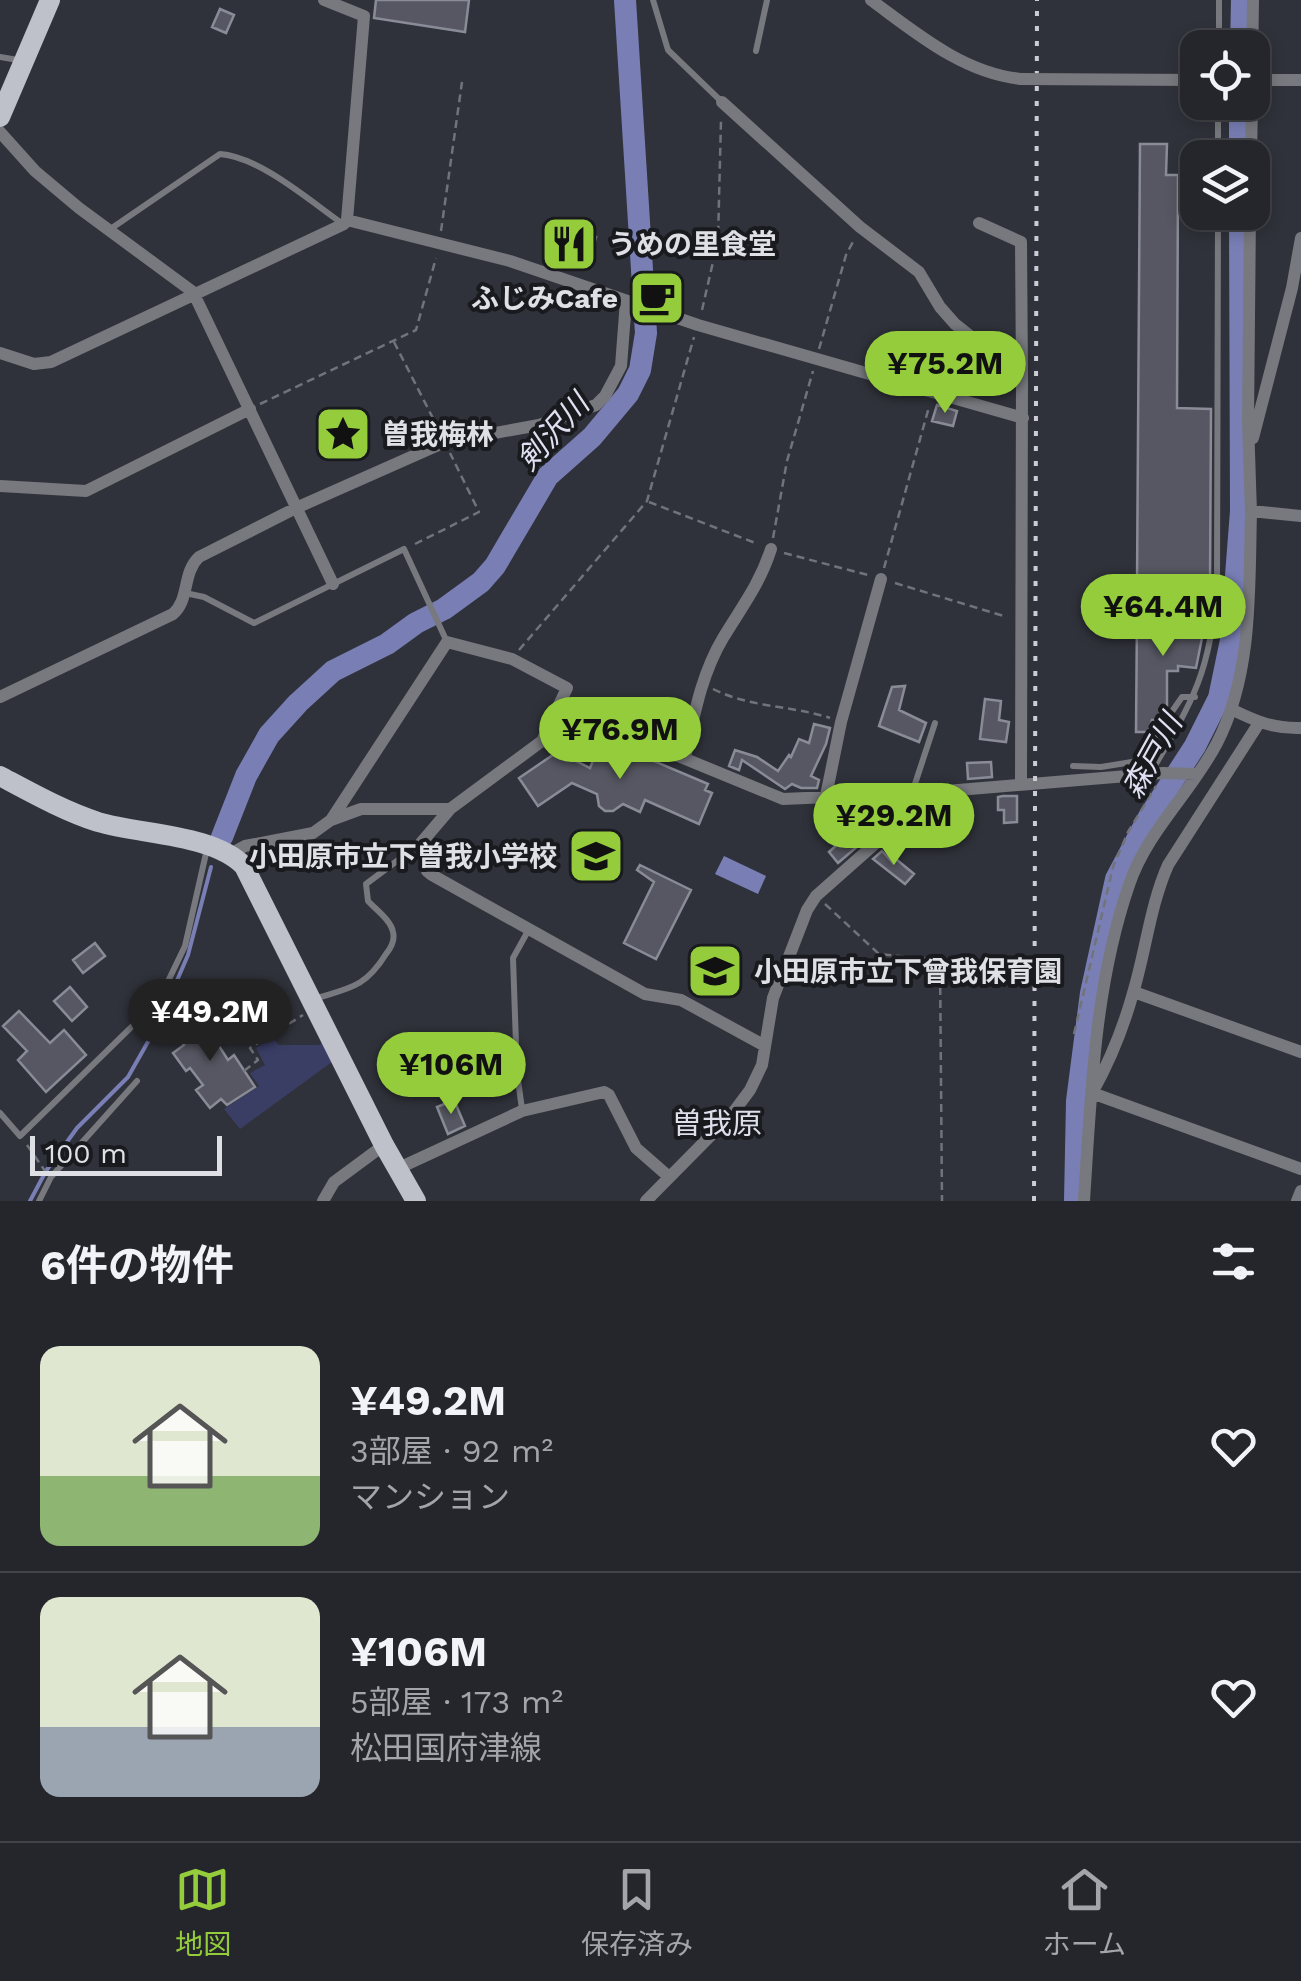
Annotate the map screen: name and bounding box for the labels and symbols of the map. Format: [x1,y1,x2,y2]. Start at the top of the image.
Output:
restaurant icon: うめの里食堂 [539,214,599,274]
place label: うめの里食堂 [608,228,776,261]
cafe icon: ふじみCafe [627,268,687,328]
place label: ふじみCafe [471,282,618,315]
pin: ¥75.2M [864,331,1026,416]
water label: 剣沢川 [510,384,598,477]
place icon: 曽我梅林 [313,404,373,464]
place label: 曽我梅林 [382,418,494,451]
pin: ¥64.4M [1082,574,1244,659]
pin: ¥76.9M [539,697,701,782]
water label: 森戸川 [1114,705,1190,804]
pin: ¥29.2M [813,783,975,868]
school or university icon: 小田原市立下曽我小学校 [566,826,626,886]
place label: 小田原市立下曽我小学校 [249,840,557,873]
school or university icon: 小田原市立下曾我保育園 [685,941,745,1001]
place label: 小田原市立下曾我保育園 [754,955,1062,988]
pin: ¥49.2M [129,979,291,1064]
pin: ¥106M [381,1032,521,1117]
district label: 曽我原 [672,1106,762,1141]
scale bar [30,1131,222,1176]

